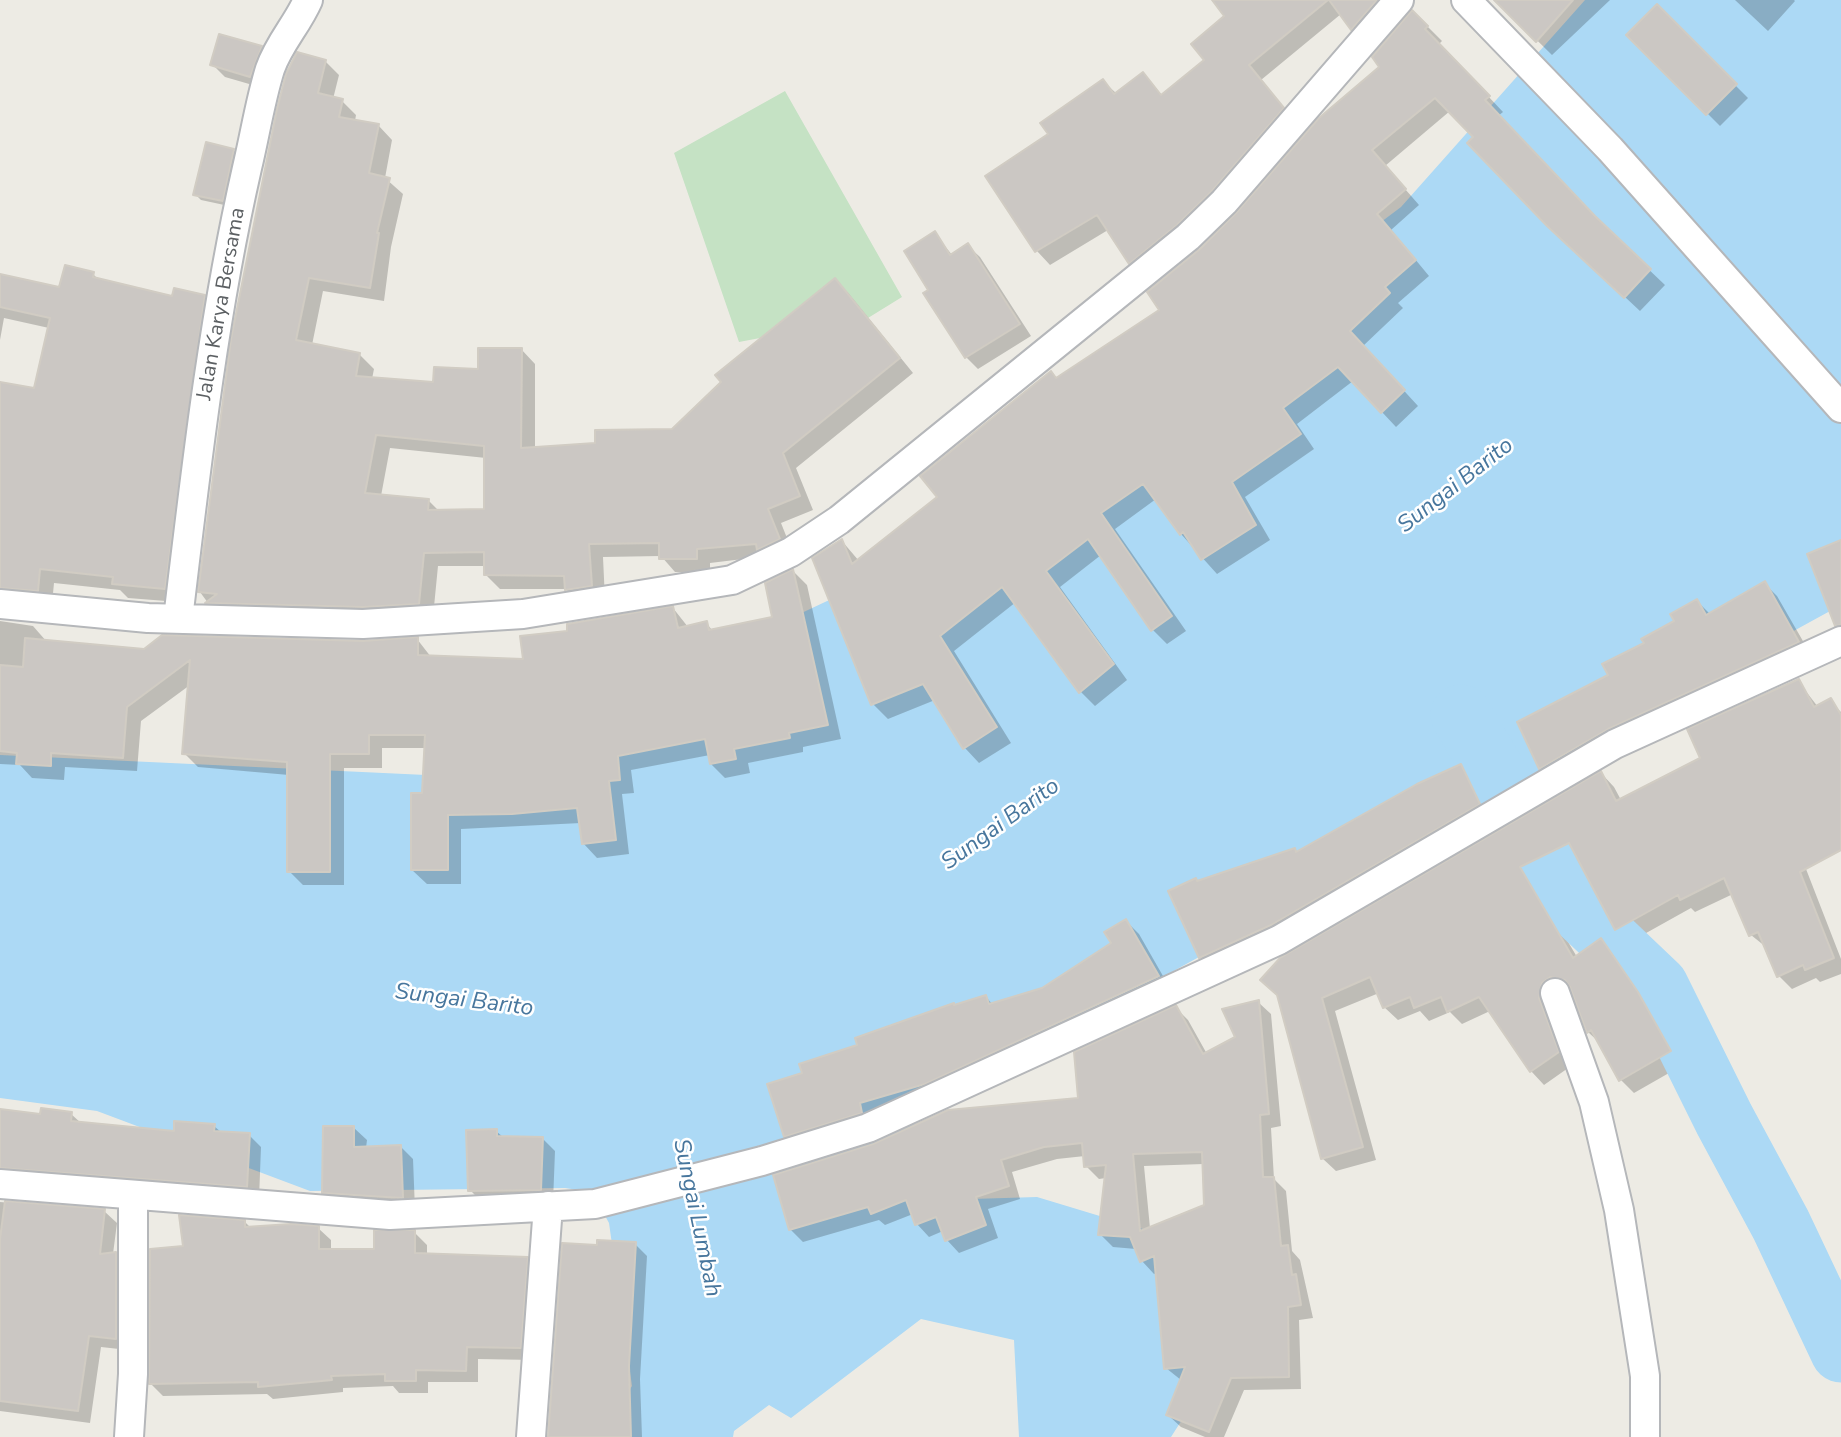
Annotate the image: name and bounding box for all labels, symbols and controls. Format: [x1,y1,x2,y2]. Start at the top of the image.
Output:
street label: Jalan Karya Bersama [193,206,251,402]
water label: Sungai Barito [1393,432,1519,540]
water label: Sungai Barito [937,773,1065,877]
water label: Sungai Barito [393,979,535,1023]
water label: Sungai Lumbah [666,1137,726,1299]

